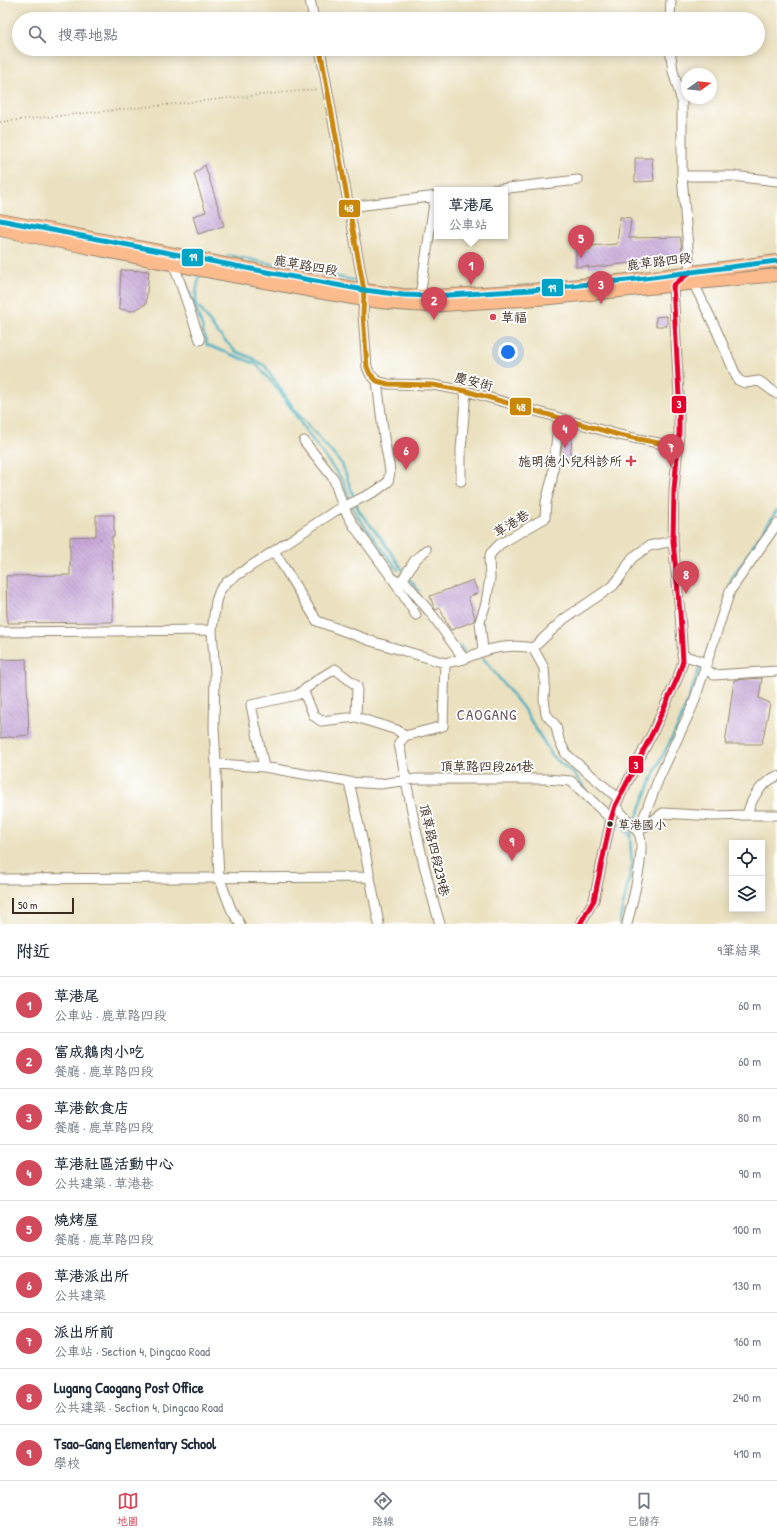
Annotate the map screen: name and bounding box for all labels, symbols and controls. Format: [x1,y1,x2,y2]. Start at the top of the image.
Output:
search box [12,12,765,56]
icon: search [26,23,48,45]
text: 搜尋地點 [58,24,118,45]
north arrow [681,68,717,104]
popup [434,187,508,239]
text: 草港尾 [448,194,494,215]
line badge: 48 [338,199,361,218]
text: 48 [345,201,354,215]
text: 公車站 [448,215,488,233]
pin: 5 [568,225,594,258]
line badge: 19 [181,248,204,267]
street label: 鹿草路四段 [626,248,692,274]
text: 19 [189,250,197,264]
street label: 鹿草路四段 [272,250,340,280]
pin: 1 [458,252,484,285]
pin: 3 [588,271,614,304]
line badge: 19 [541,278,564,297]
text: 19 [548,281,556,295]
pin: 2 [421,287,447,320]
place label: 草福 [501,308,527,326]
marker: 草福 [488,312,498,322]
your location [498,342,518,362]
street label: 慶安街 [453,368,495,394]
line badge: 3 [671,395,687,414]
line badge: 48 [509,397,532,416]
text: 3 [677,397,682,411]
text: 48 [517,400,526,414]
pin: 4 [552,415,578,448]
pin: 7 [658,434,684,467]
pin: 6 [393,437,419,470]
place label: 施明德小兒科診所 [518,452,622,470]
marker: 施明德小兒科診所 [625,455,637,467]
street label: 草港巷 [490,505,532,541]
pin: 8 [673,561,699,594]
district label: CAOGANG [457,704,517,725]
line badge: 3 [628,755,644,774]
street label: 頂草路四段261巷 [440,757,534,775]
text: 3 [634,758,639,772]
street label: 頂草路四段239巷 [416,802,454,898]
place label: 草港國小 [618,816,666,833]
marker: 草港國小 [605,819,615,829]
pin: 9 [499,828,525,861]
map controls [729,840,765,912]
button: locate [729,840,765,876]
button: layers [729,876,765,912]
scale bar [12,896,74,915]
text: 50 m [18,898,38,912]
text: 附近 [16,939,50,962]
text: 9筆結果 [717,941,761,959]
text: 草港尾 [54,985,99,1006]
text: 1 [27,996,31,1014]
text: 60 m [738,996,761,1014]
text: 公車站 · 鹿草路四段 [54,1006,167,1024]
text: 富成鵝肉小吃 [54,1041,144,1062]
text: 2 [26,1052,32,1070]
text: 60 m [738,1052,761,1070]
text: 餐廳 · 鹿草路四段 [54,1062,154,1080]
text: 草港飲食店 [54,1097,129,1118]
text: 3 [26,1108,32,1126]
text: 80 m [738,1108,761,1126]
text: 餐廳 · 鹿草路四段 [54,1118,154,1136]
text: 草港社區活動中心 [54,1153,174,1174]
text: 4 [27,1164,31,1182]
text: 90 m [739,1164,761,1182]
text: 公共建築 · 草港巷 [54,1174,154,1192]
text: 燒烤屋 [54,1209,99,1230]
text: 5 [26,1220,32,1238]
text: 100 m [733,1220,761,1238]
text: 餐廳 · 鹿草路四段 [54,1230,154,1248]
text: 草港派出所 [54,1265,129,1286]
text: 6 [26,1276,32,1294]
text: 130 m [733,1276,761,1294]
text: 公共建築 [54,1286,106,1304]
text: 派出所前 [54,1321,114,1342]
text: 7 [26,1332,32,1350]
text: 160 m [733,1332,761,1350]
text: 公車站 · Section 4, Dingcao Road [54,1342,210,1360]
text: Lugang Caogang Post Office [54,1377,204,1398]
text: 8 [26,1388,32,1406]
text: 240 m [732,1388,761,1406]
text: 公共建築 · Section 4, Dingcao Road [54,1398,223,1416]
text: Tsao-Gang Elementary School [54,1433,216,1454]
text: 9 [27,1444,31,1462]
text: 410 m [734,1444,761,1462]
text: 學校 [54,1454,80,1472]
tab: 地圖 [117,1490,139,1528]
tab: 路線 [372,1490,394,1528]
tab: 已儲存 [627,1490,660,1528]

